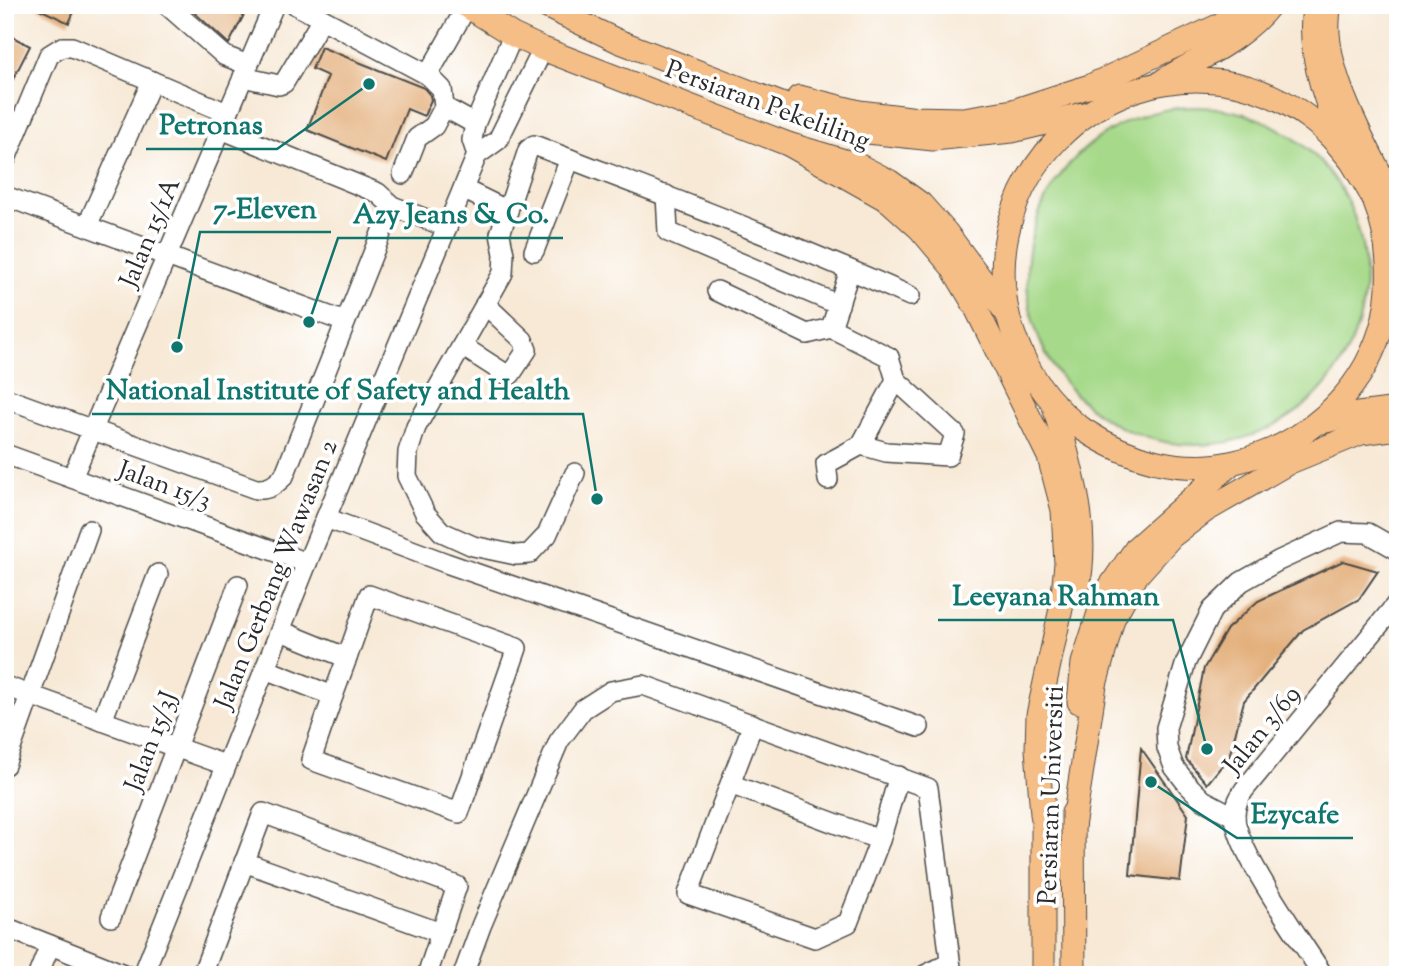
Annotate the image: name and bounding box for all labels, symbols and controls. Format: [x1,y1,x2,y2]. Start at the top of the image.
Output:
street label: Persiaran Pekeliling [660,52,875,161]
callout: Petronas [146,100,277,149]
text: Petronas [159,107,263,147]
street label: Jalan 15/1A [111,172,191,296]
callout: 7-Eleven [200,183,331,232]
callout: Azy Jeans & Co. [338,189,563,238]
text: 7-Eleven [213,191,317,231]
text: Azy Jeans & Co. [353,196,549,236]
callout: National Institute of Safety and Health [92,365,583,414]
text: National Institute of Safety and Health [106,372,570,412]
street label: Jalan Gerbang Wawasan 2 [206,435,348,717]
street label: Jalan 15/3 [110,452,216,520]
callout: Leeyana Rahman [938,571,1173,620]
text: Leeyana Rahman [953,578,1160,618]
street label: Jalan 3/69 [1214,678,1310,784]
street label: Persiaran Universiti [1030,685,1075,905]
street label: Jalan 15/3J [116,686,188,799]
callout: Ezycafe [1237,789,1353,838]
text: Ezycafe [1251,796,1339,836]

